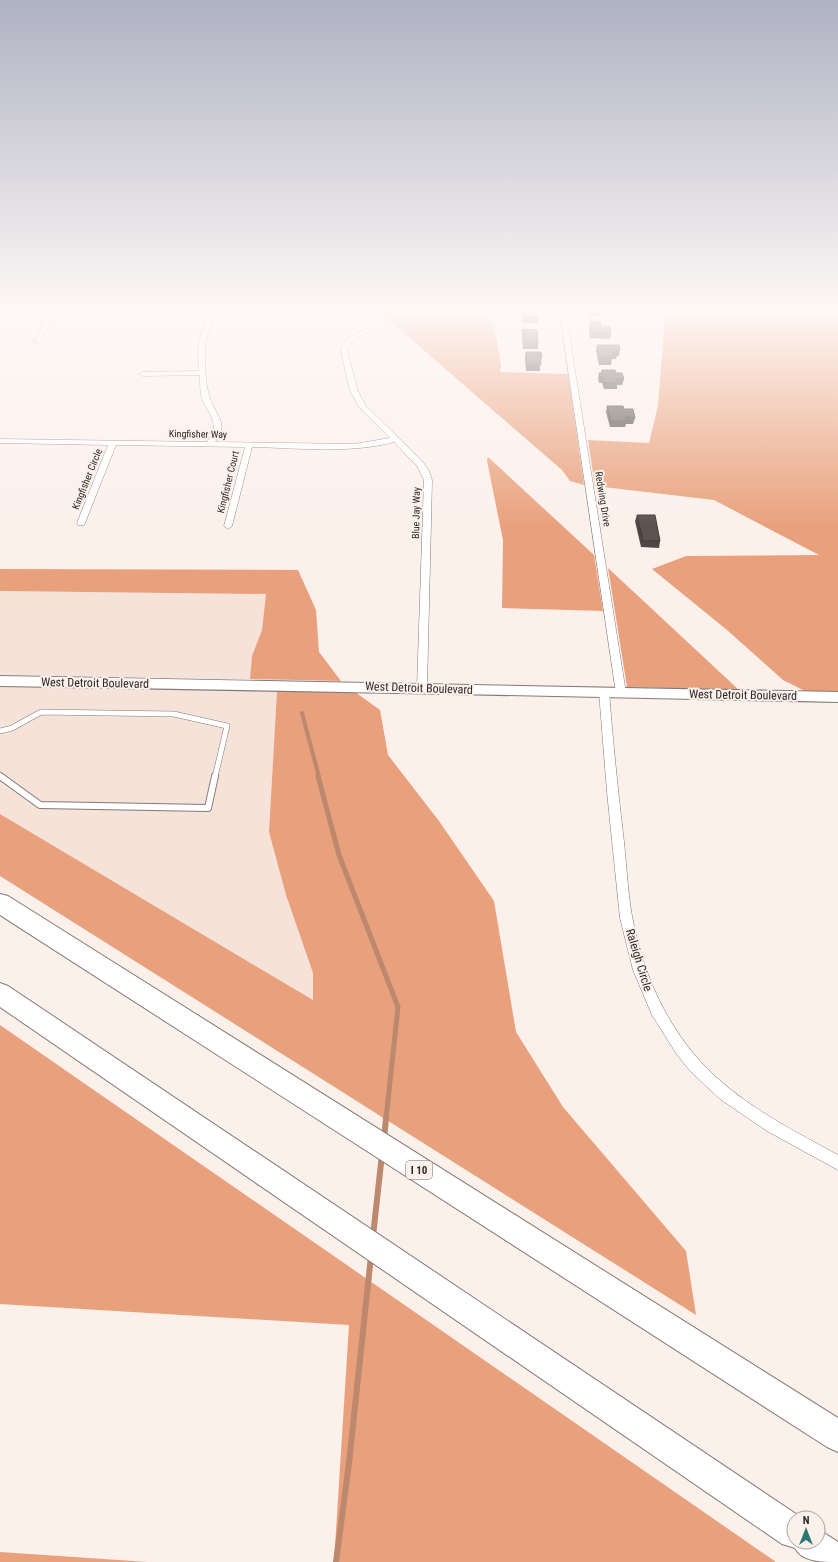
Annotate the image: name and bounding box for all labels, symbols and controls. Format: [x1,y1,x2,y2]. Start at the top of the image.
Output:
street label: Kingfisher Way [169,428,227,440]
street label: Kingfisher Circle [70,447,104,511]
street label: Kingfisher Court [215,450,241,514]
street label: Redwing Drive [593,471,613,528]
street label: Blue Jay Way [410,487,422,539]
street label: West Detroit Boulevard [41,675,149,691]
street label: West Detroit Boulevard [365,679,473,697]
street label: West Detroit Boulevard [689,687,797,703]
street label: Raleigh Circle [623,927,655,993]
road number: I 10 [406,1161,432,1179]
north arrow [786,1510,826,1550]
text: N [803,1514,810,1527]

